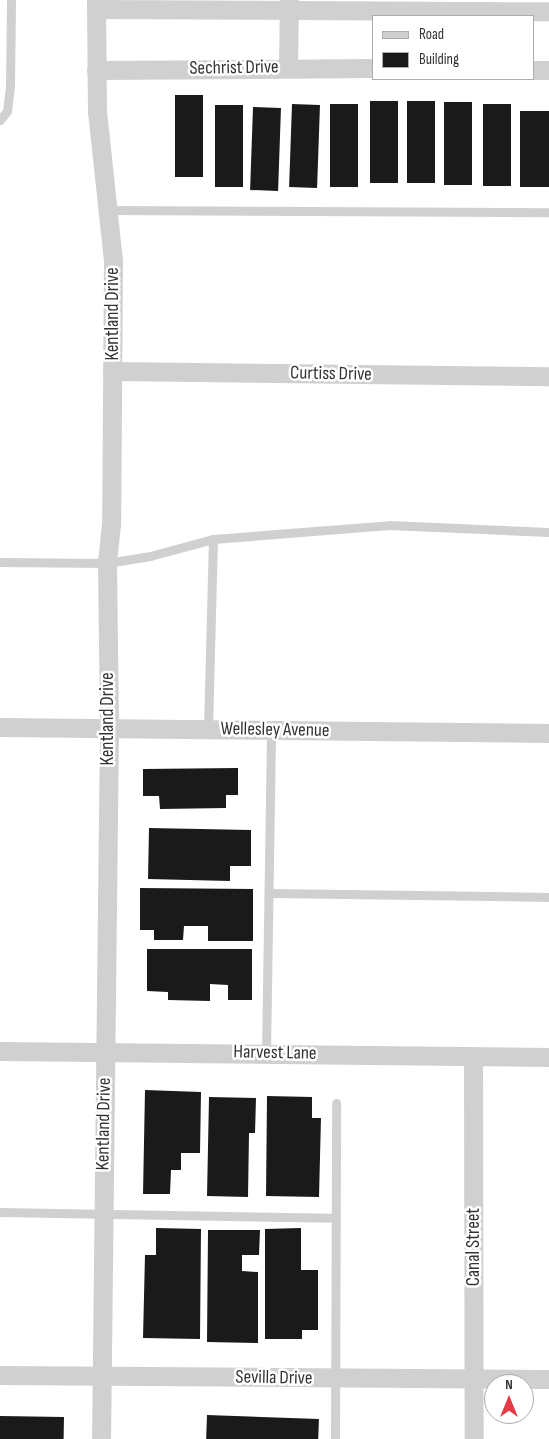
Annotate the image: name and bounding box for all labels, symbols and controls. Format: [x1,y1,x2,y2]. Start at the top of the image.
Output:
legend [372,15,534,80]
text: Road [419,25,444,44]
text: Building [419,50,459,69]
street label: Sechrist Drive [189,56,279,80]
street label: Kentland Drive [102,267,124,361]
street label: Curtiss Drive [290,362,372,386]
street label: Kentland Drive [97,672,119,766]
street label: Wellesley Avenue [220,718,330,742]
street label: Harvest Lane [233,1041,317,1065]
street label: Kentland Drive [92,1077,116,1171]
street label: Canal Street [463,1208,485,1286]
street label: Sevilla Drive [235,1366,313,1390]
north arrow [484,1374,534,1424]
text: N [505,1376,513,1393]

